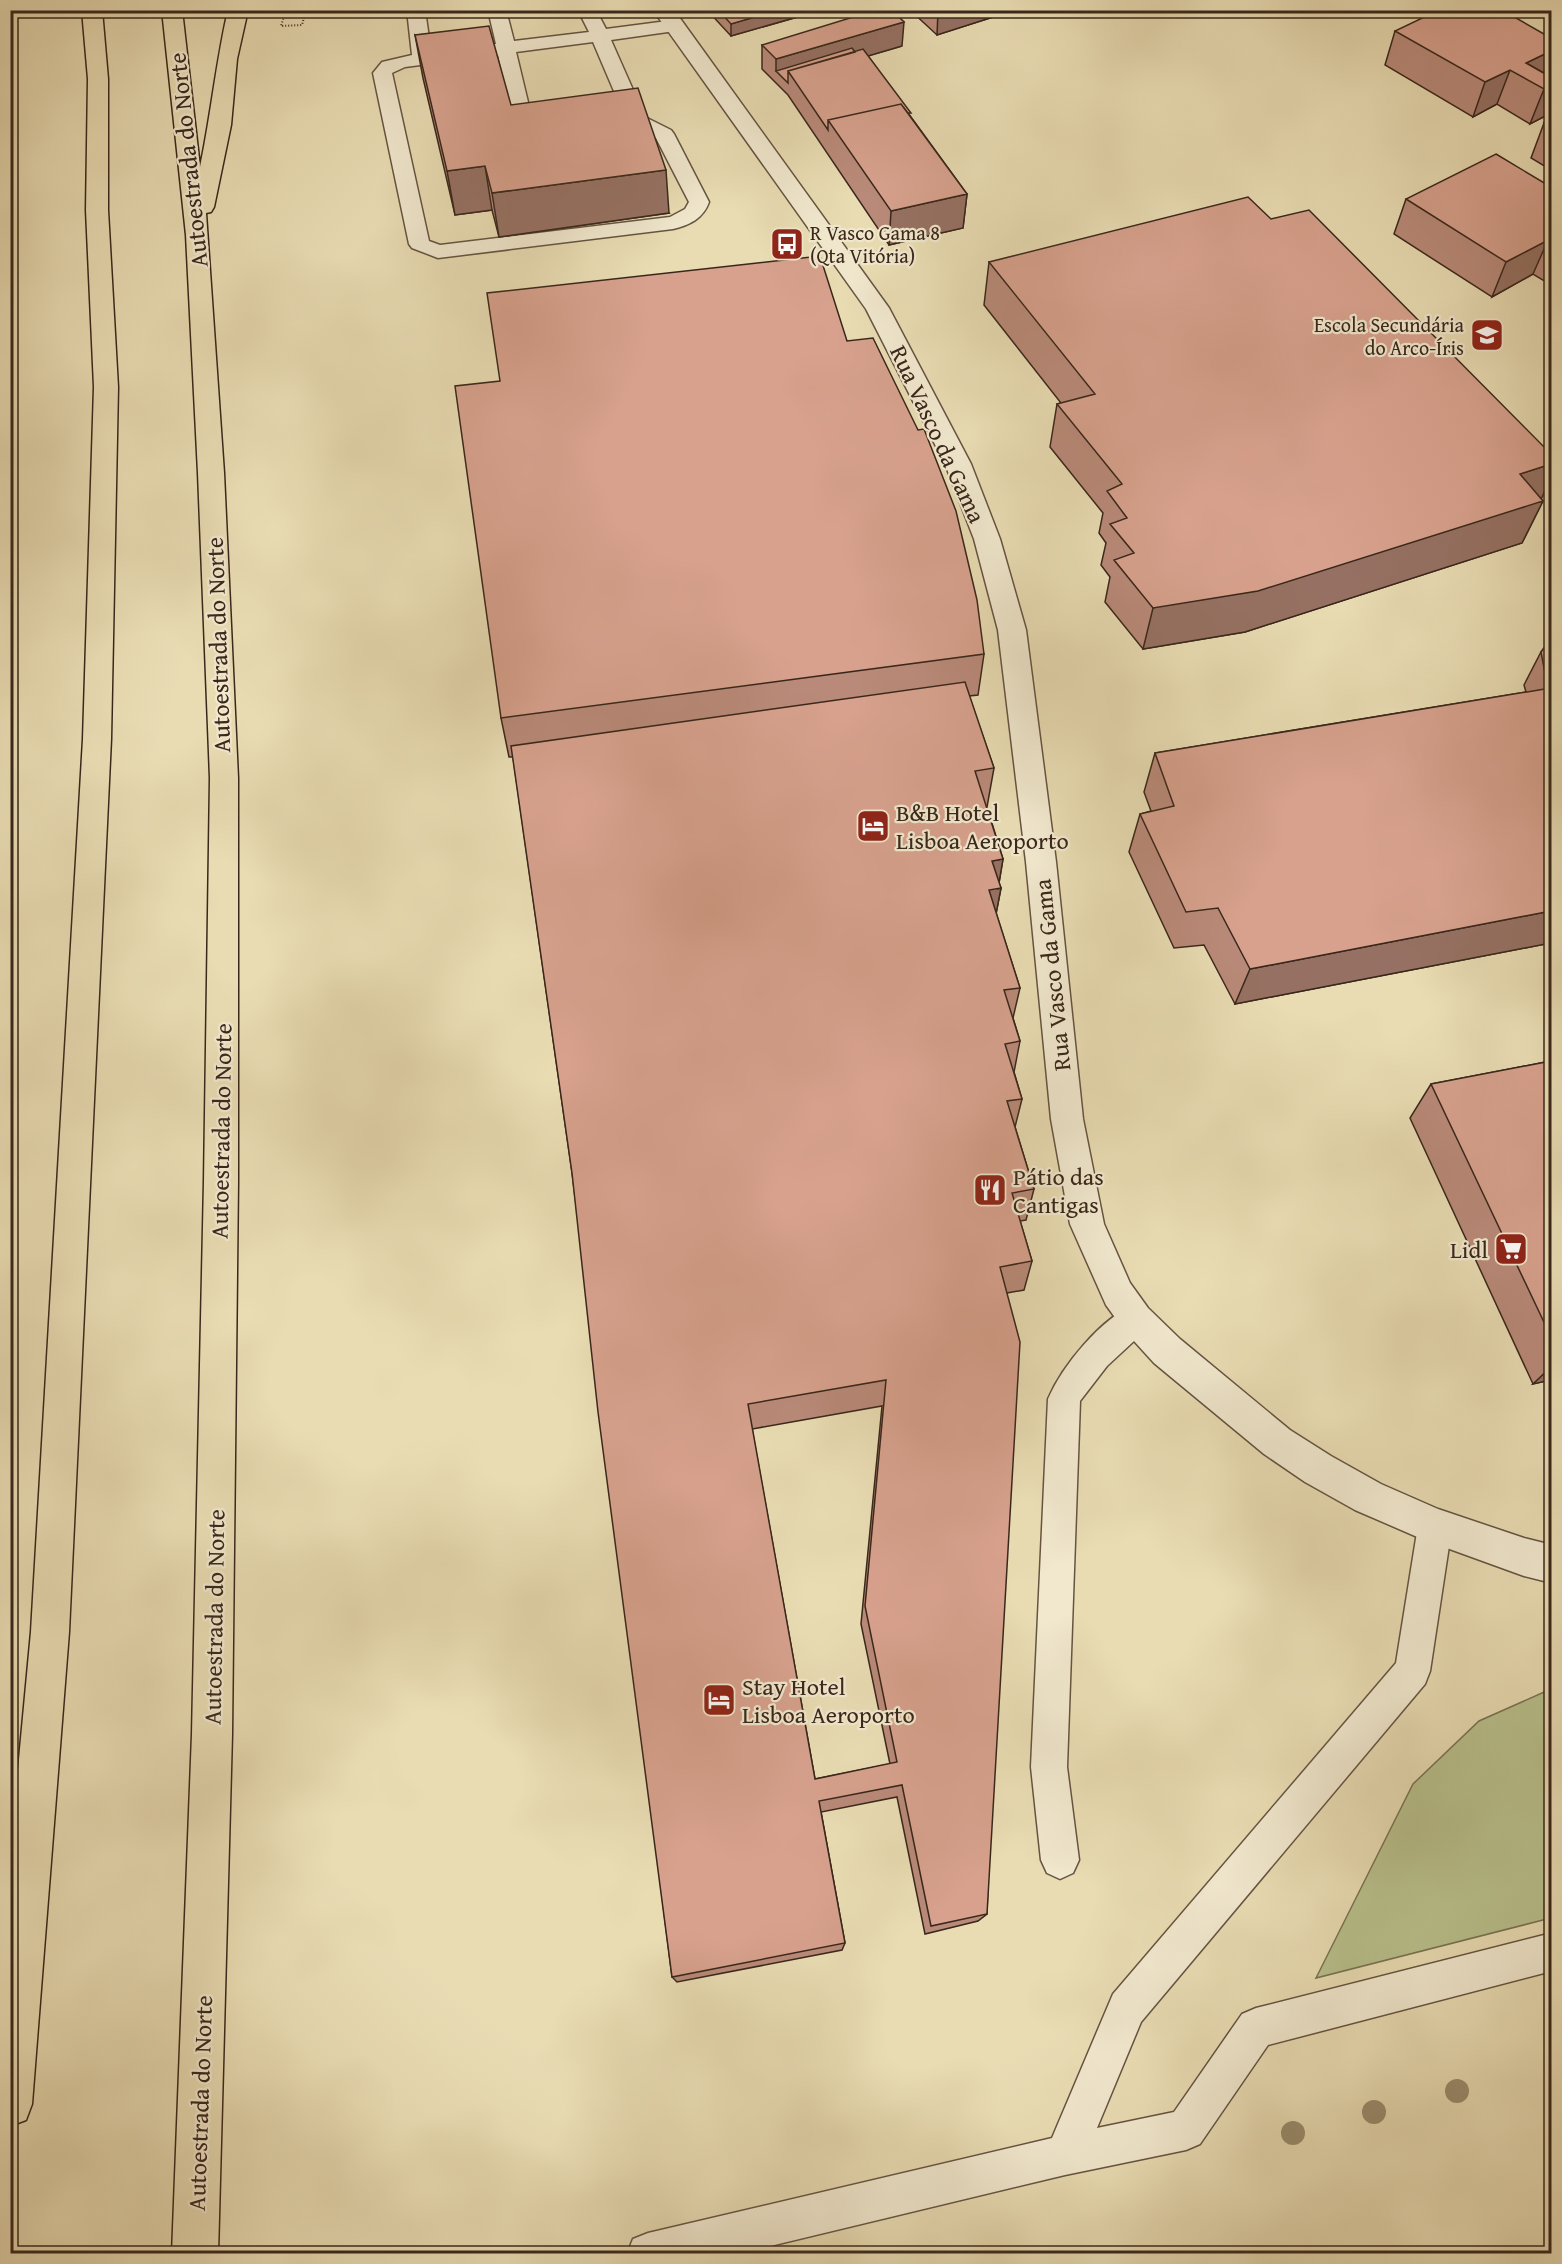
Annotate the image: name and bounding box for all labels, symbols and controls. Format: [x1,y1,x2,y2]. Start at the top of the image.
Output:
street label: Autoestrada do Norte [159,51,217,269]
place label: R Vasco Gama 8 (Qta Vitória) [810,218,940,270]
bus stop icon: R Vasco Gama 8 (Qta Vitória) [769,226,805,262]
place label: Escola Secundária do Arco-Íris [1314,310,1465,362]
school or university icon: Escola Secundária do Arco-Íris [1469,317,1505,353]
street label: Rua Vasco da Gama [881,339,995,529]
street label: Autoestrada do Norte [197,537,239,753]
place label: B&B Hotel Lisboa Aeroporto [896,795,1069,858]
hotel icon: B&B Hotel Lisboa Aeroporto [855,808,891,844]
street label: Rua Vasco da Gama [1024,877,1079,1073]
street label: Autoestrada do Norte [202,1023,240,1239]
place label: Pátio das Cantigas [1013,1159,1104,1222]
restaurant icon: Pátio das Cantigas [972,1172,1008,1208]
supermarket icon: Lidl [1493,1231,1529,1267]
place label: Lidl [1450,1232,1488,1267]
street label: Autoestrada do Norte [195,1509,233,1725]
place label: Stay Hotel Lisboa Aeroporto [742,1669,915,1732]
hotel icon: Stay Hotel Lisboa Aeroporto [701,1682,737,1718]
street label: Autoestrada do Norte [179,1995,221,2211]

